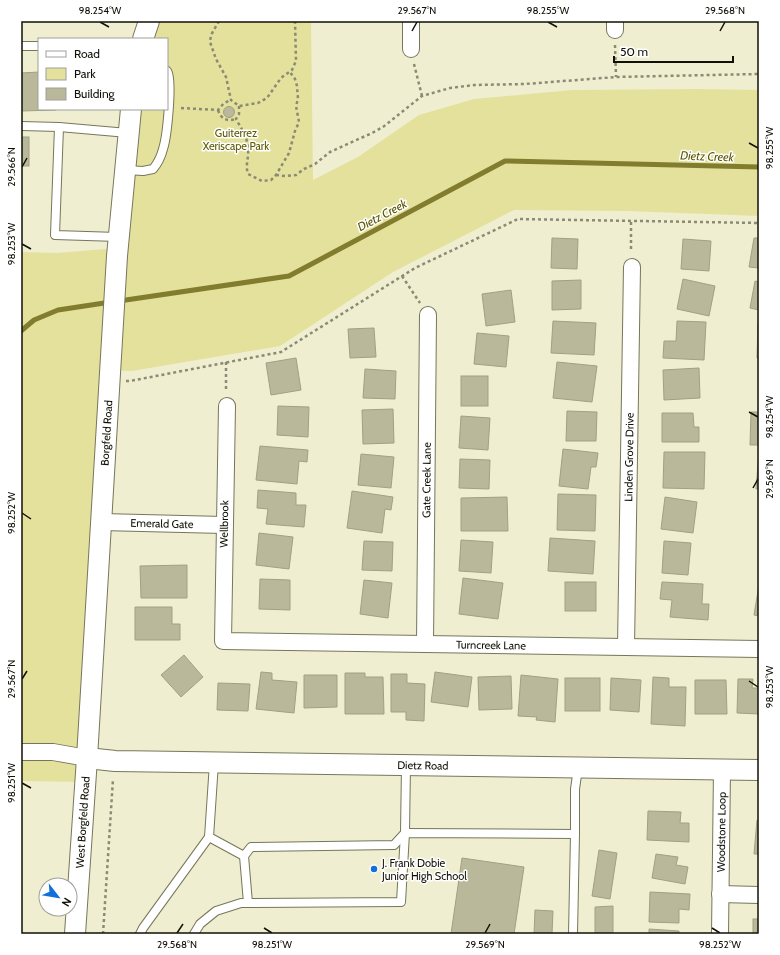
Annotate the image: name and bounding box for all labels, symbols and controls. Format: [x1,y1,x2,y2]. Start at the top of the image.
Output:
text: 98.254°W [79,4,122,17]
text: 29.567°N [398,4,436,17]
text: 98.255°W [527,4,570,17]
text: 29.568°N [705,4,745,17]
legend [38,38,168,110]
scale bar [614,38,733,64]
text: 50 m [620,44,648,59]
text: Road [74,46,100,61]
text: Park [74,66,96,81]
text: Building [74,86,116,101]
park label: Guiterrez Xeriscape Park [203,126,269,153]
text: 98.255°W [763,126,776,169]
text: 29.566°N [5,147,18,187]
water label: Dietz Creek [680,148,735,164]
water label: Dietz Creek [355,195,410,234]
text: 98.253°W [5,222,18,265]
text: 98.254°W [763,395,776,438]
street label: Borgfeld Road [97,400,115,466]
street label: Linden Grove Drive [621,412,637,502]
street label: Gate Creek Lane [419,442,434,518]
text: 29.569°N [763,459,776,499]
text: 98.252°W [5,491,18,534]
street label: Wellbrook [217,500,231,548]
street label: Emerald Gate [130,516,194,531]
street label: Turncreek Lane [456,637,526,653]
text: 29.567°N [5,660,18,698]
text: 98.253°W [763,665,776,708]
street label: Dietz Road [397,758,448,773]
text: 98.251°W [5,762,18,803]
street label: West Borgfeld Road [73,776,93,869]
street label: Woodstone Loop [714,792,729,872]
place label: J. Frank Dobie Junior High School [381,856,467,883]
marker: J. Frank Dobie Junior High School [369,864,379,874]
north arrow [38,877,78,917]
text: N [59,895,75,909]
text: 29.568°N [157,938,197,951]
text: 98.251°W [252,938,293,951]
text: 29.569°N [465,938,505,951]
text: 98.252°W [699,938,742,951]

